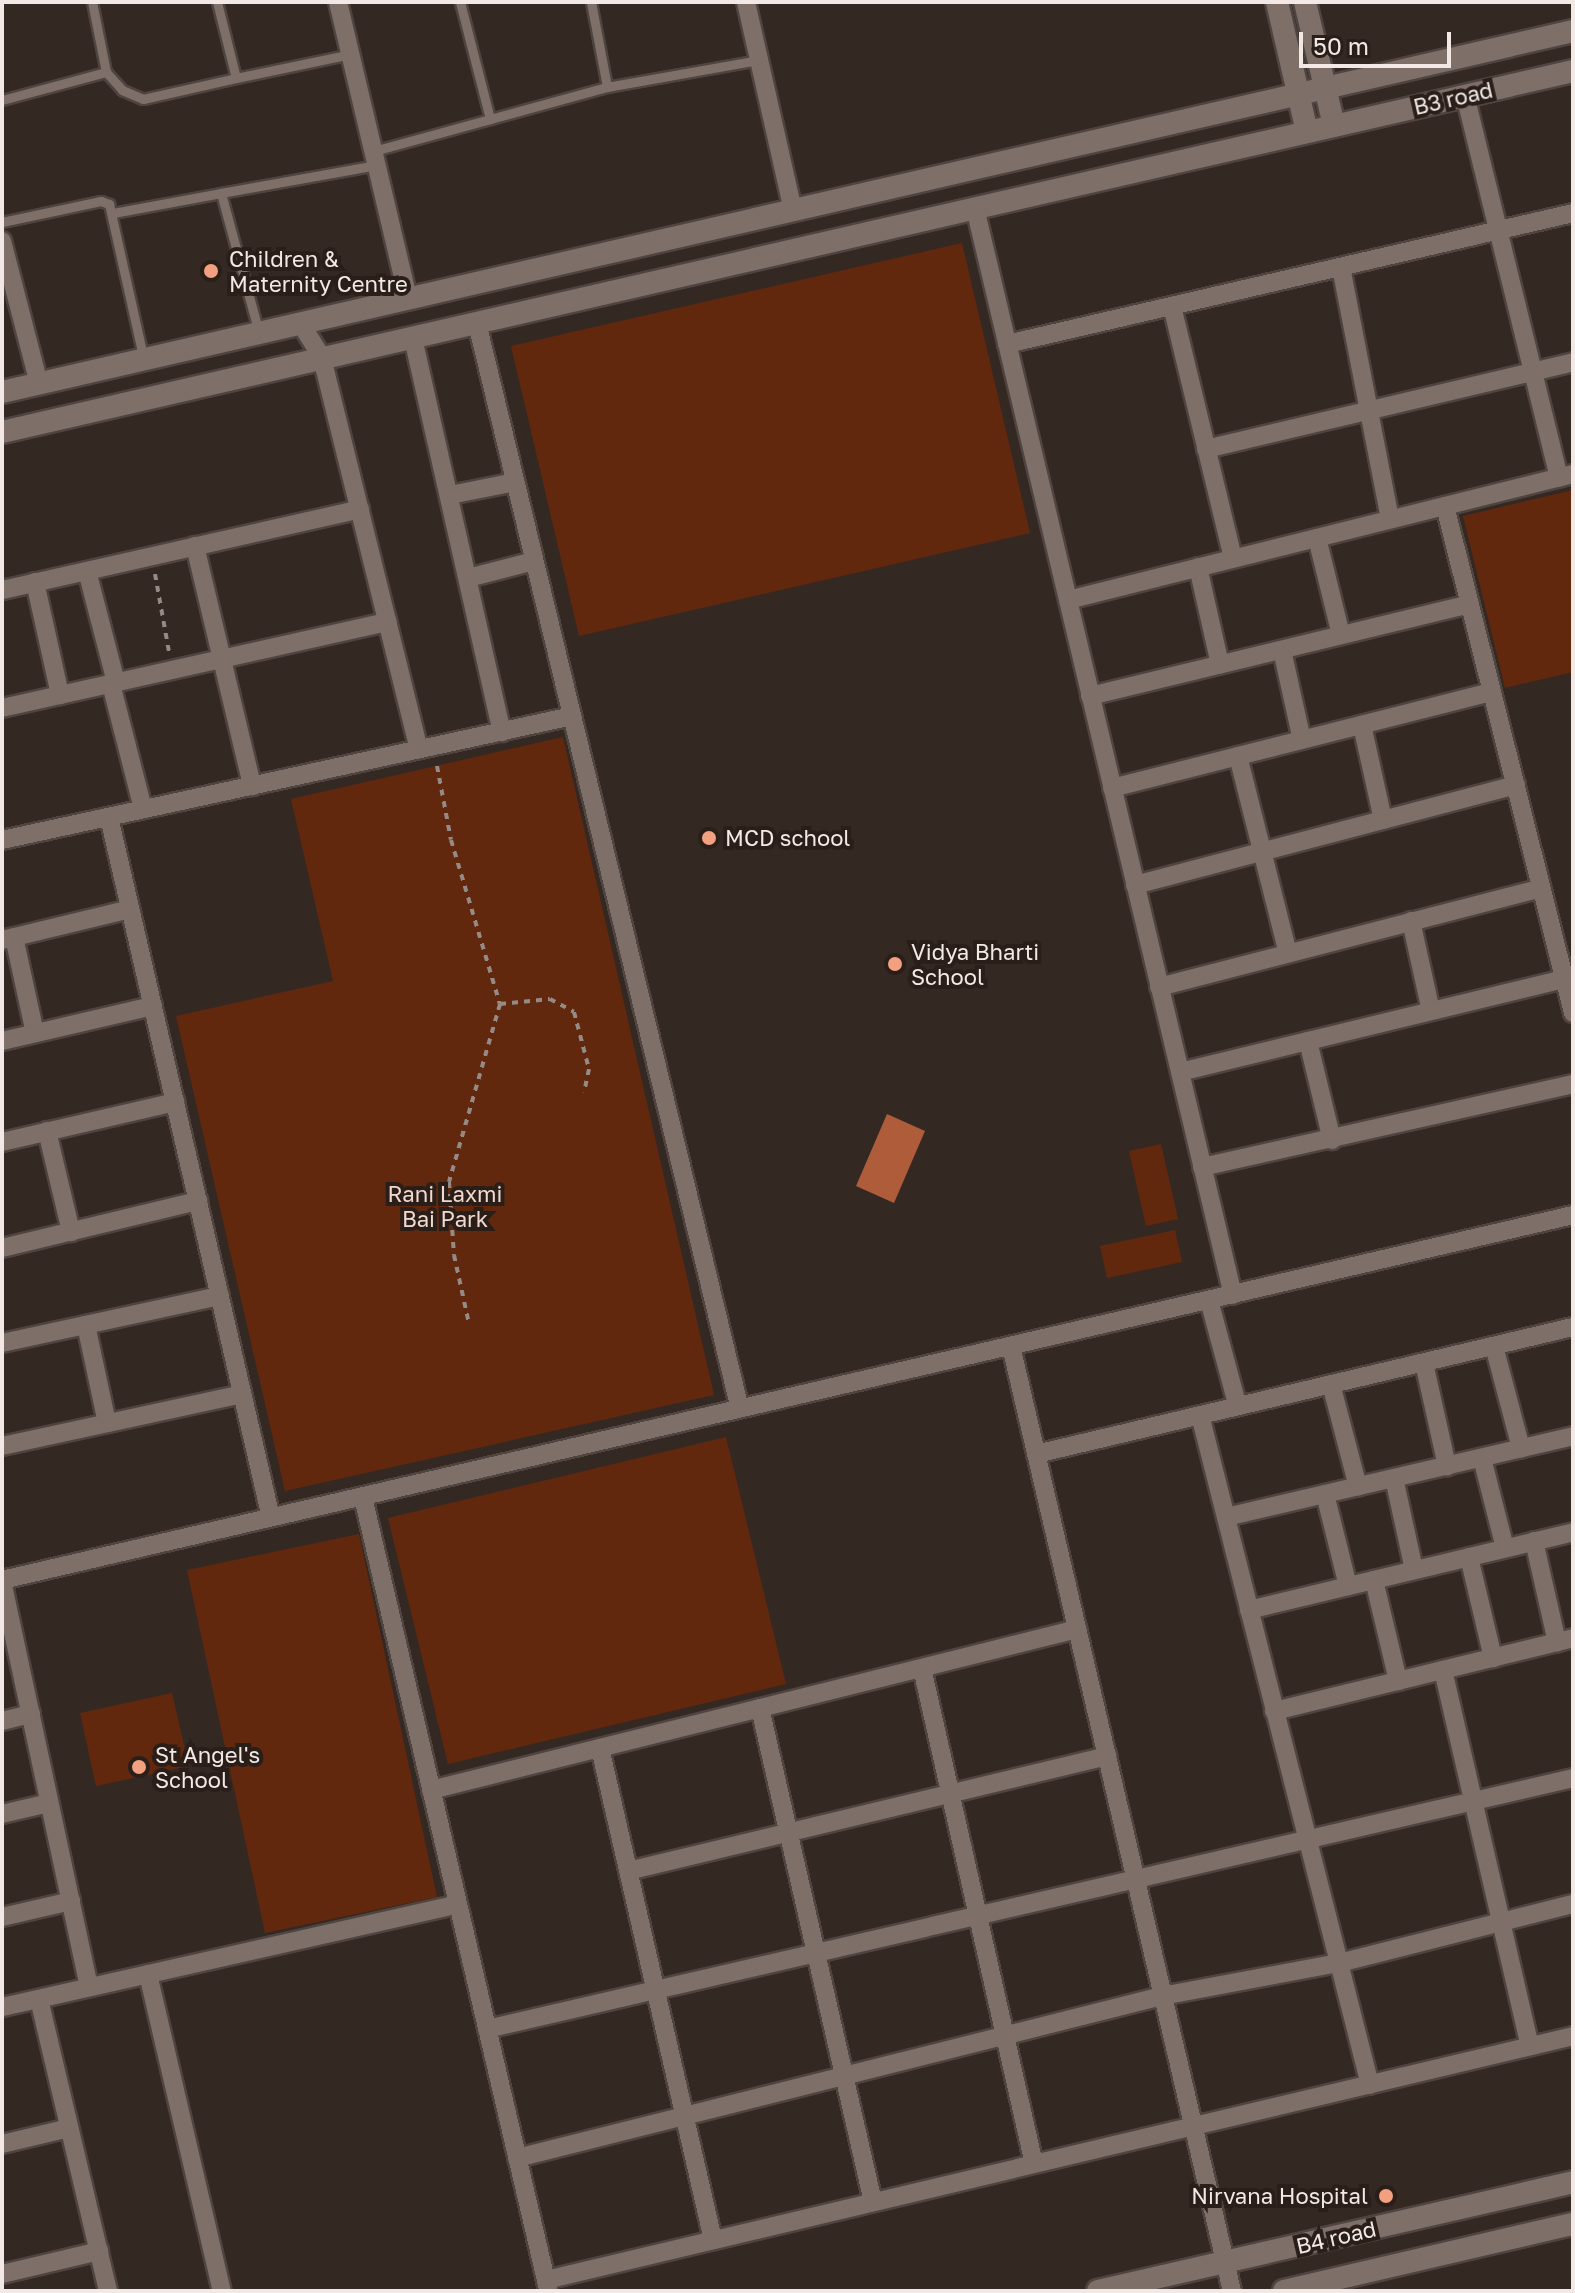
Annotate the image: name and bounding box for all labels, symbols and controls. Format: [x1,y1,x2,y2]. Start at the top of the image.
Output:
scale bar [1303,16,1455,66]
text: 50 m [1313,31,1369,60]
street label: B3 road [1411,76,1495,120]
place label: Children & Maternity Centre [229,245,408,296]
marker: Children & Maternity Centre [200,260,222,282]
place label: MCD school [725,825,850,851]
marker: MCD school [700,829,718,847]
place label: Vidya Bharti School [911,938,1039,990]
marker: Vidya Bharti School [886,955,904,973]
park label: Rani Laxmi Bai Park [388,1180,502,1232]
place label: St Angel's School [155,1741,260,1792]
marker: St Angel's School [130,1758,148,1776]
place label: Nirvana Hospital [1191,2183,1368,2209]
marker: Nirvana Hospital [1375,2185,1397,2207]
street label: B4 road [1293,2215,1379,2259]

